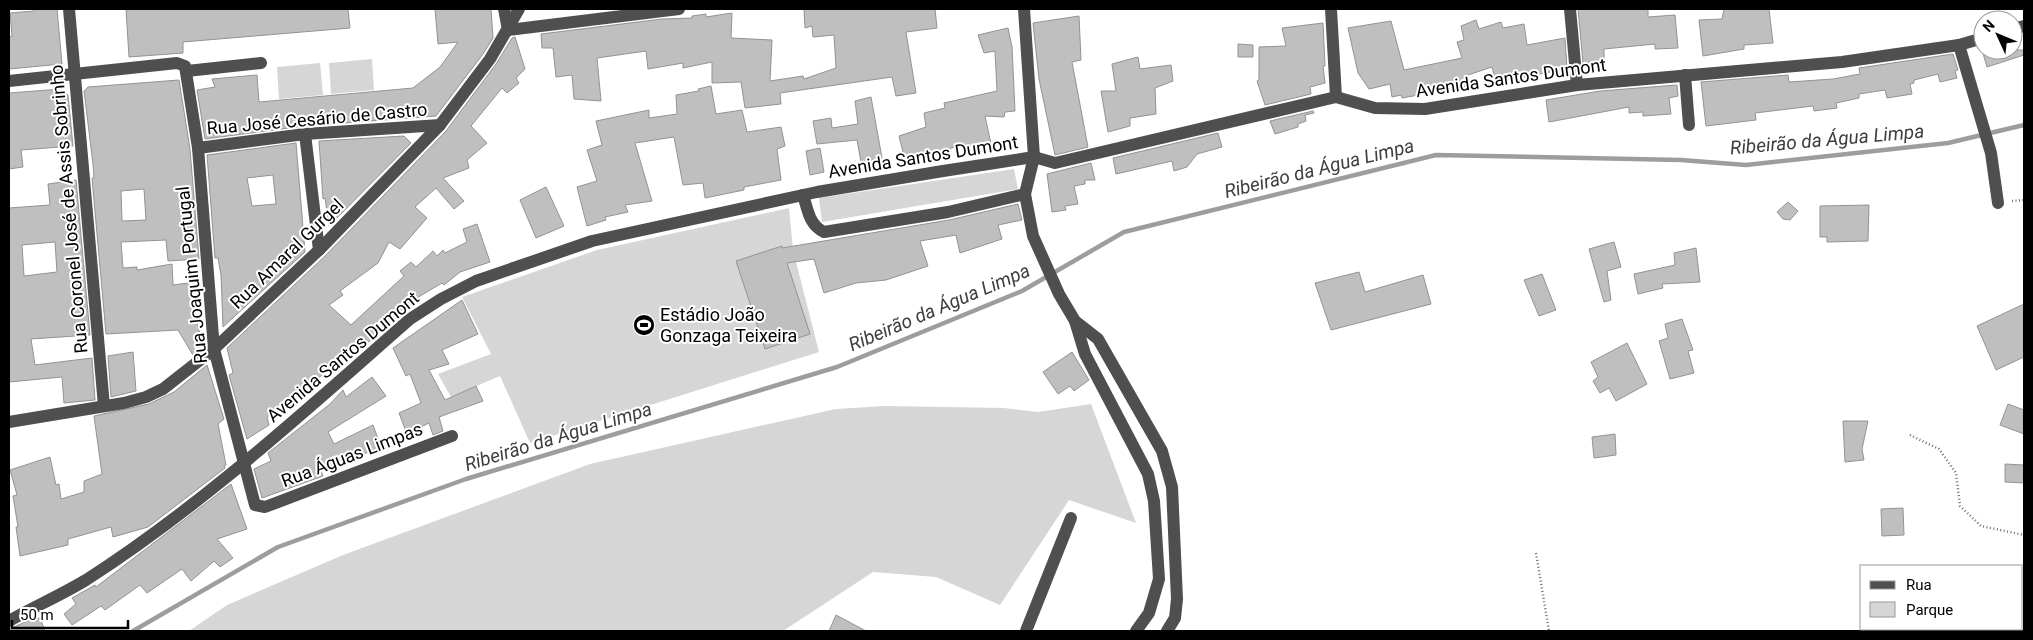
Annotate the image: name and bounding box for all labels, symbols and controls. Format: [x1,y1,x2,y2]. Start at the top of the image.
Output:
north arrow [1973,10,2023,60]
text: N [1979,17,1998,35]
street label: Avenida Santos Dumont [1414,54,1608,101]
street label: Rua Coronel José de Assis Sobrinho [45,64,92,354]
street label: Rua José Cesário de Castro [206,98,428,139]
water label: Ribeirão da Água Limpa [1729,120,1925,159]
street label: Avenida Santos Dumont [826,131,1019,182]
water label: Ribeirão da Água Limpa [1222,134,1416,203]
street label: Rua Joaquim Portugal [172,185,211,365]
street label: Rua Amaral Gurgel [226,194,348,313]
water label: Ribeirão da Água Limpa [845,259,1033,356]
street label: Avenida Santos Dumont [262,287,423,426]
place label: Estádio João Gonzaga Teixeira [660,304,797,346]
sports icon: Estádio João Gonzaga Teixeira [632,313,656,337]
water label: Ribeirão da Água Limpa [462,397,655,476]
street label: Rua Águas Limpas [278,418,425,491]
legend [1860,565,2023,630]
text: Rua [1906,576,1932,594]
scale bar [12,598,129,630]
text: Parque [1906,601,1953,619]
text: 50 m [20,606,54,624]

